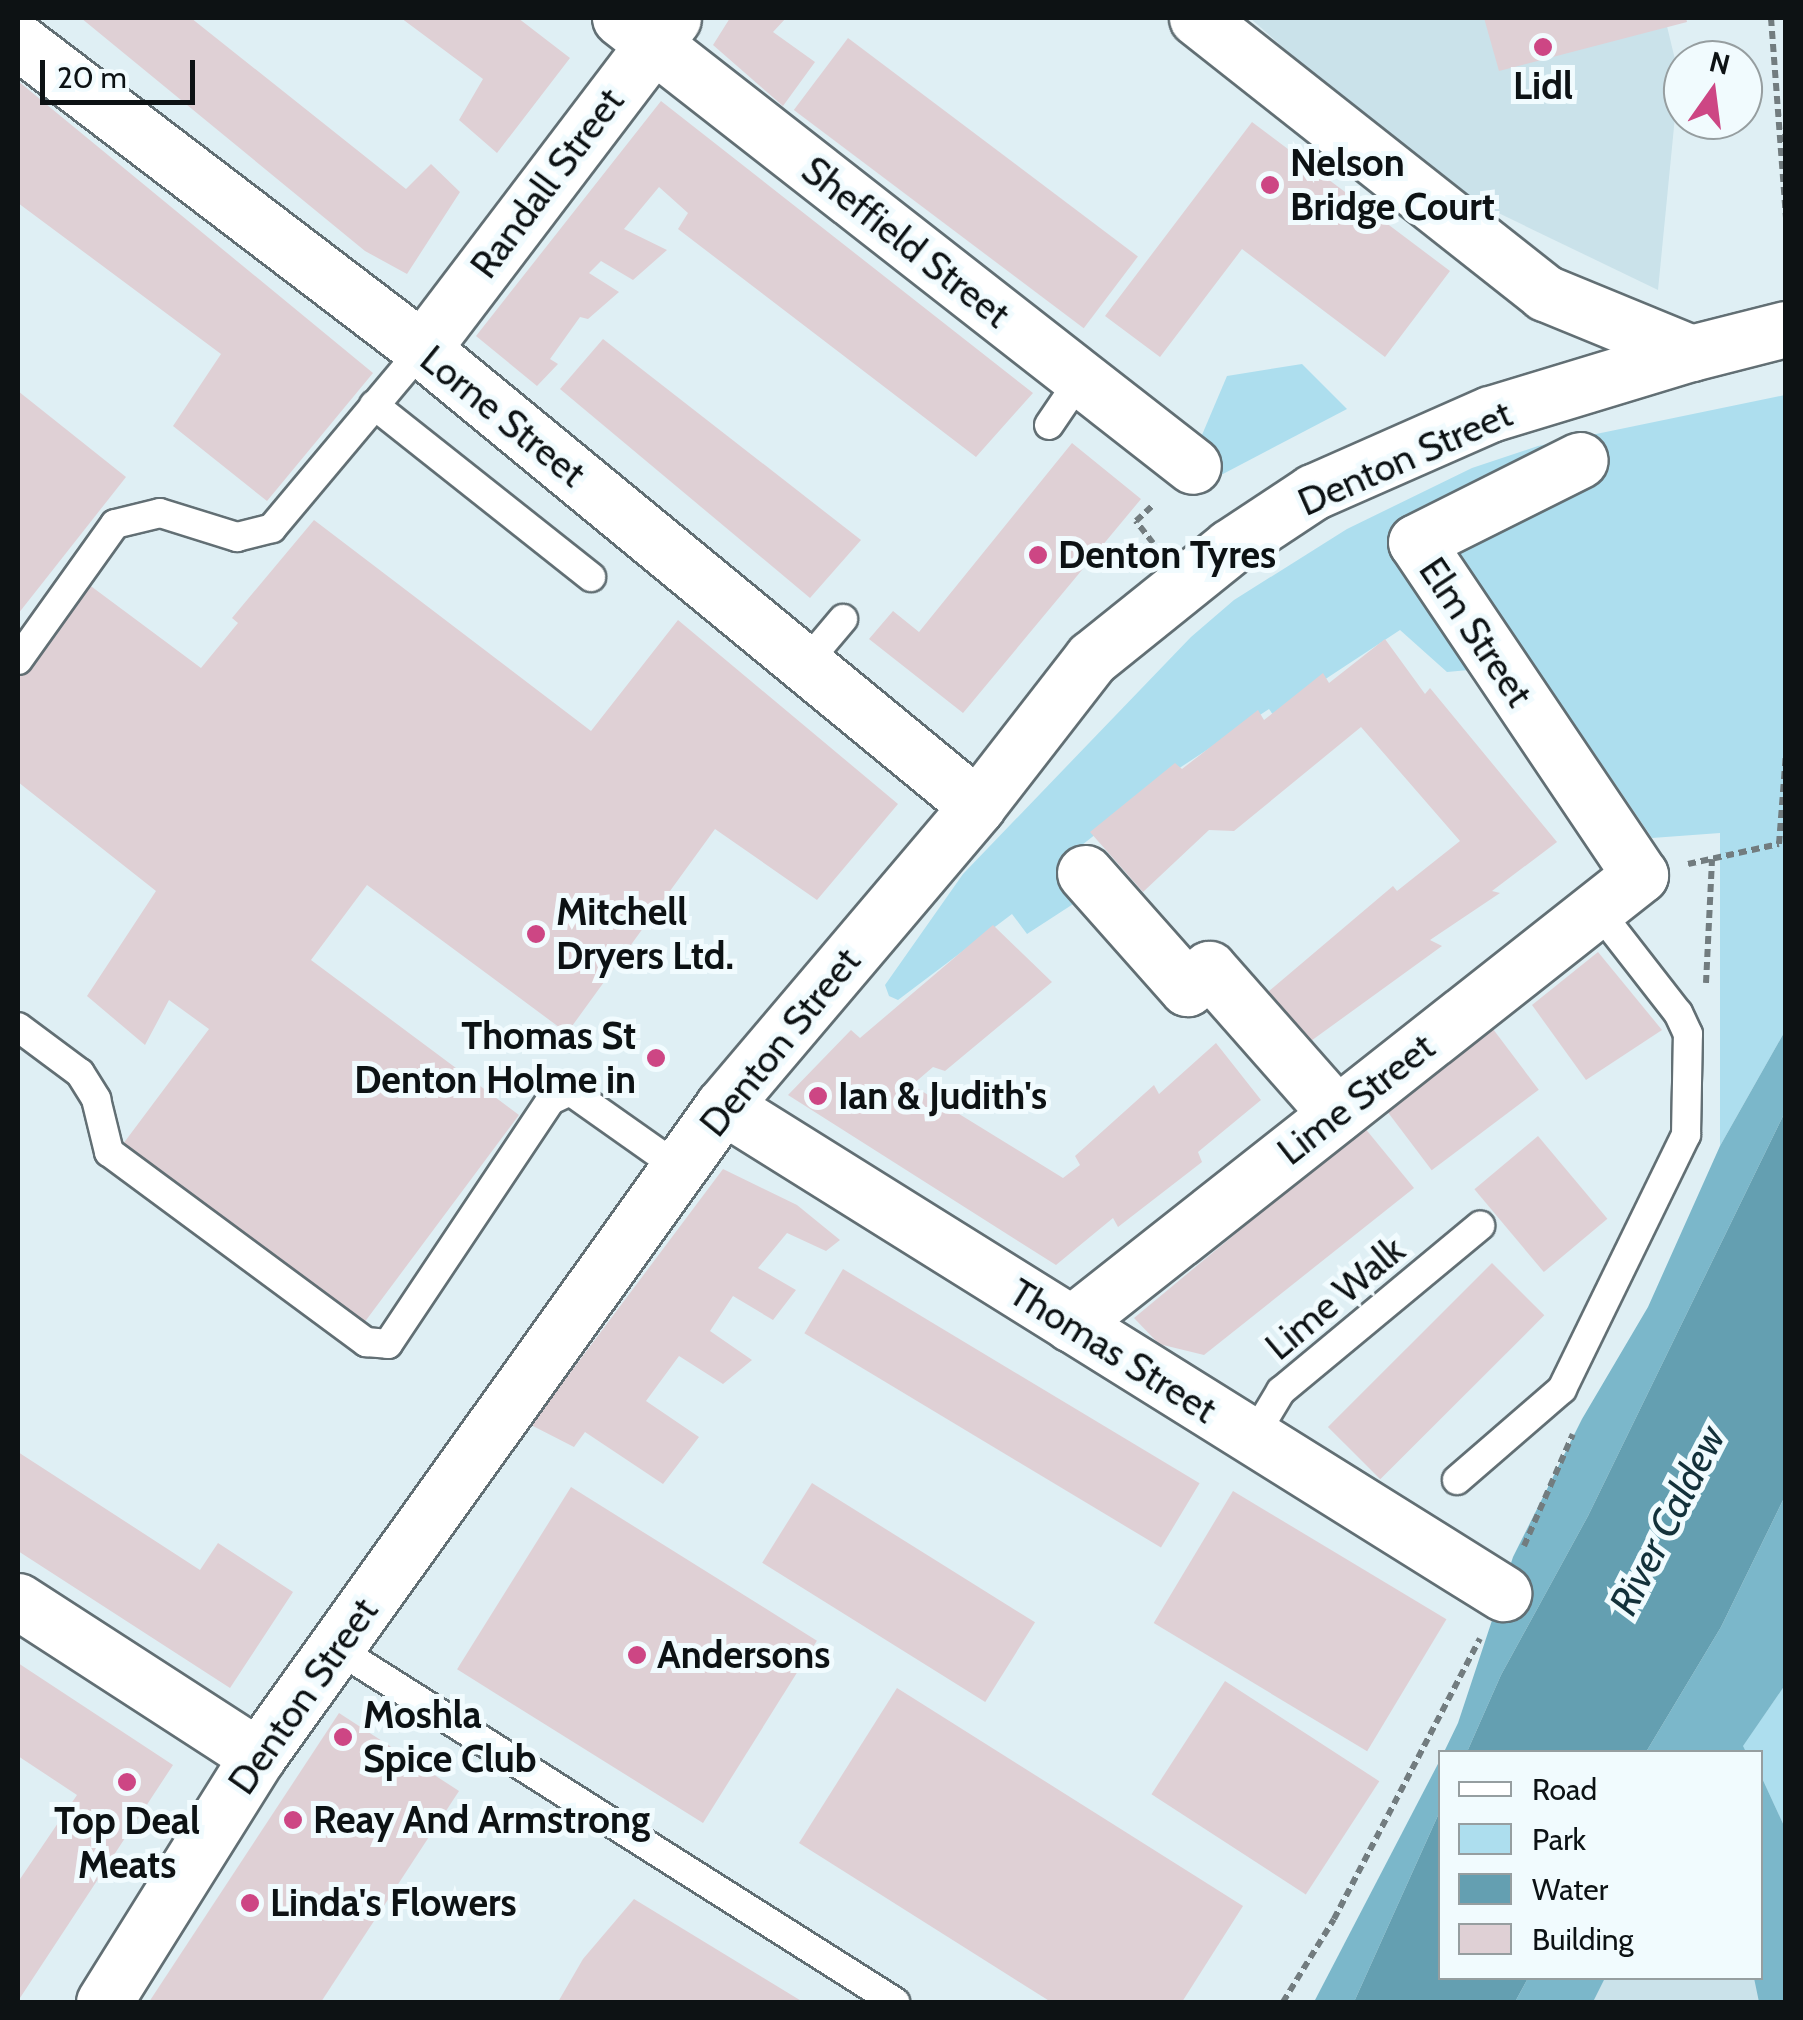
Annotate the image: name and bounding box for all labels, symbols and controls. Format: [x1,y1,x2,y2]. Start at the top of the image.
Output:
marker: Lidl [1532,36,1554,58]
scale bar [45,40,200,102]
north arrow [1663,40,1763,140]
text: N [1706,44,1733,82]
text: 20 m [57,59,127,96]
place label: Lidl [1513,63,1573,109]
street label: Randall Street [461,79,633,287]
place label: Nelson Bridge Court [1290,140,1495,230]
street label: Sheffield Street [793,147,1019,337]
marker: Nelson Bridge Court [1259,174,1281,196]
street label: Lorne Street [412,336,594,496]
street label: Denton Street [1291,391,1519,525]
place label: Denton Tyres [1058,532,1276,578]
marker: Denton Tyres [1027,544,1049,566]
street label: Elm Street [1410,549,1542,715]
place label: Mitchell Dryers Ltd. [556,889,734,978]
marker: Mitchell Dryers Ltd. [525,923,547,945]
street label: Denton Street [690,939,870,1145]
place label: Thomas St Denton Holme in [354,1013,636,1102]
street label: Lime Street [1269,1024,1443,1174]
marker: Thomas St Denton Holme in [645,1047,667,1069]
place label: Ian & Judith's [838,1073,1047,1119]
marker: Ian & Judith's [807,1085,829,1107]
street label: Lime Walk [1256,1227,1414,1369]
street label: Thomas Street [1001,1269,1225,1433]
water label: River Caldew [1599,1417,1735,1623]
street label: Denton Street [219,1589,387,1803]
place label: Andersons [657,1632,830,1678]
marker: Andersons [626,1644,648,1666]
place label: Moshla Spice Club [363,1692,537,1782]
marker: Moshla Spice Club [332,1726,354,1748]
legend [1438,1750,1763,1980]
marker: Top Deal Meats [116,1771,138,1793]
text: Road [1532,1771,1597,1808]
place label: Reay And Armstrong [313,1797,650,1843]
place label: Top Deal Meats [54,1798,200,1888]
marker: Reay And Armstrong [282,1809,304,1831]
text: Park [1532,1821,1586,1858]
text: Water [1532,1871,1608,1908]
place label: Linda's Flowers [270,1880,517,1926]
marker: Linda's Flowers [239,1892,261,1914]
text: Building [1532,1921,1634,1958]

